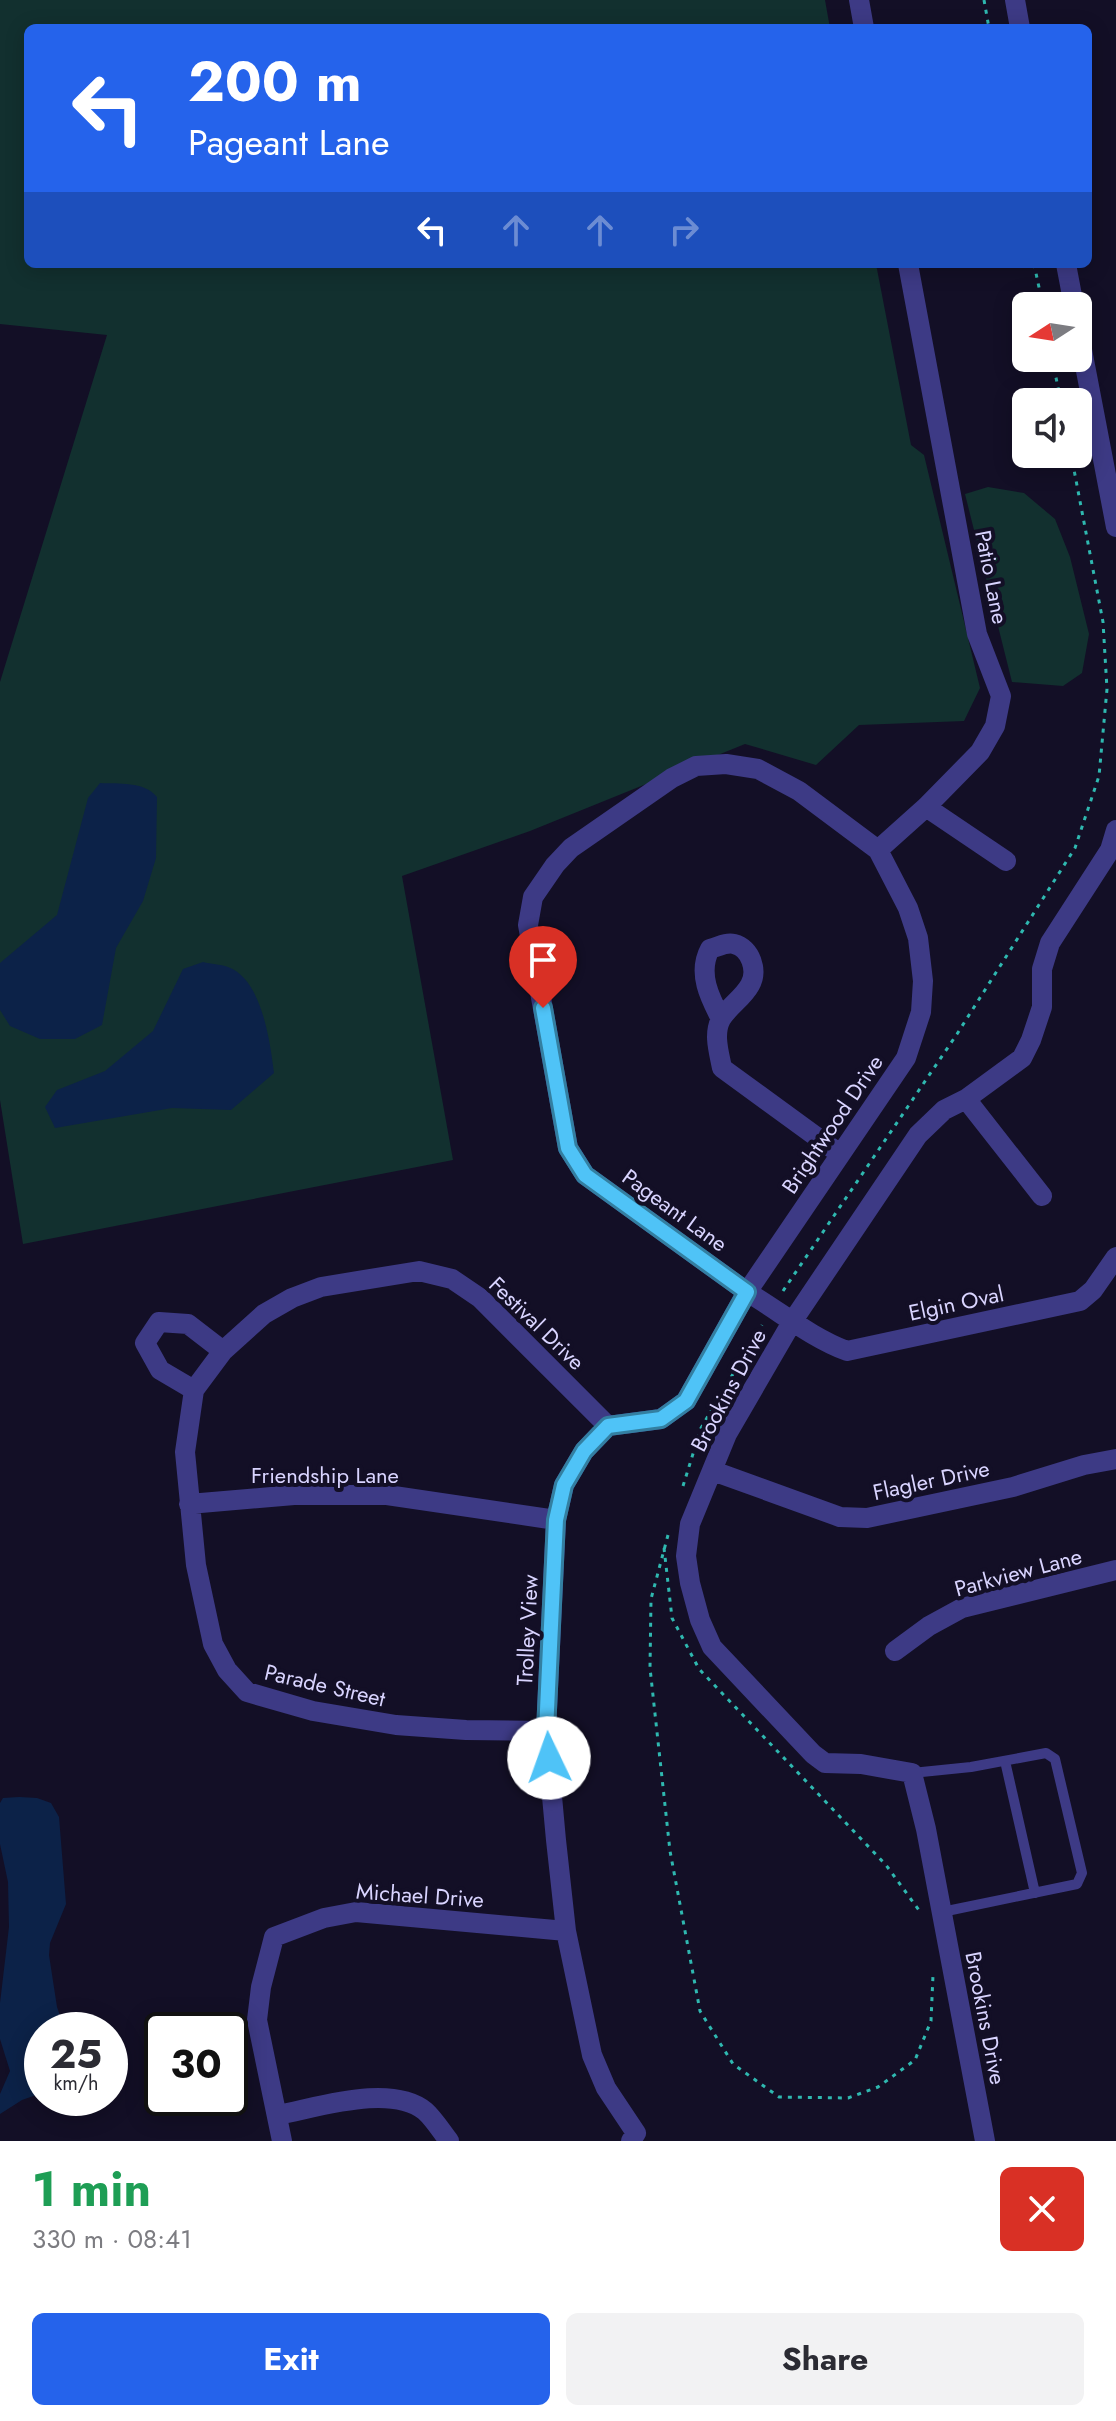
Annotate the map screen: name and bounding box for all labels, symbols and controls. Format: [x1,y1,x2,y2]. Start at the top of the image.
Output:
text: 200 m [188,41,362,122]
icon: left [56,56,160,160]
text: Pageant Lane [188,116,390,168]
icon: left [410,208,454,252]
icon: ahead [494,208,538,252]
icon: ahead [578,208,622,252]
icon: right [662,208,706,252]
north arrow [1012,292,1092,372]
map controls [1012,292,1092,468]
button: sound [1012,388,1092,468]
street label: Patio Lane [967,527,1017,627]
pin [509,926,577,1008]
icon: arrive [521,938,565,982]
street label: Brightwood Drive [774,1048,890,1200]
street label: Pageant Lane [616,1161,734,1259]
street label: Festival Drive [482,1269,592,1377]
street label: Elgin Oval [905,1277,1007,1329]
street label: Brookins Drive [682,1323,774,1457]
street label: Flagler Drive [870,1452,992,1508]
street label: Friendship Lane [251,1459,399,1491]
street label: Parkview Lane [951,1540,1085,1604]
street label: Trolley View [508,1574,546,1686]
street label: Parade Street [261,1656,389,1715]
position arrow [507,1716,591,1800]
street label: Michael Drive [355,1875,485,1915]
street label: Brookins Drive [957,1949,1015,2087]
speed limit sign: 30 [144,2012,248,2116]
text: 25 [50,2025,102,2083]
text: km/h [53,2069,99,2098]
text: 1 min [32,2155,151,2224]
button: close [1000,2167,1084,2251]
text: 330 m · 08:41 [32,2220,192,2258]
button: Exit [32,2313,550,2405]
button: Share [566,2313,1084,2405]

